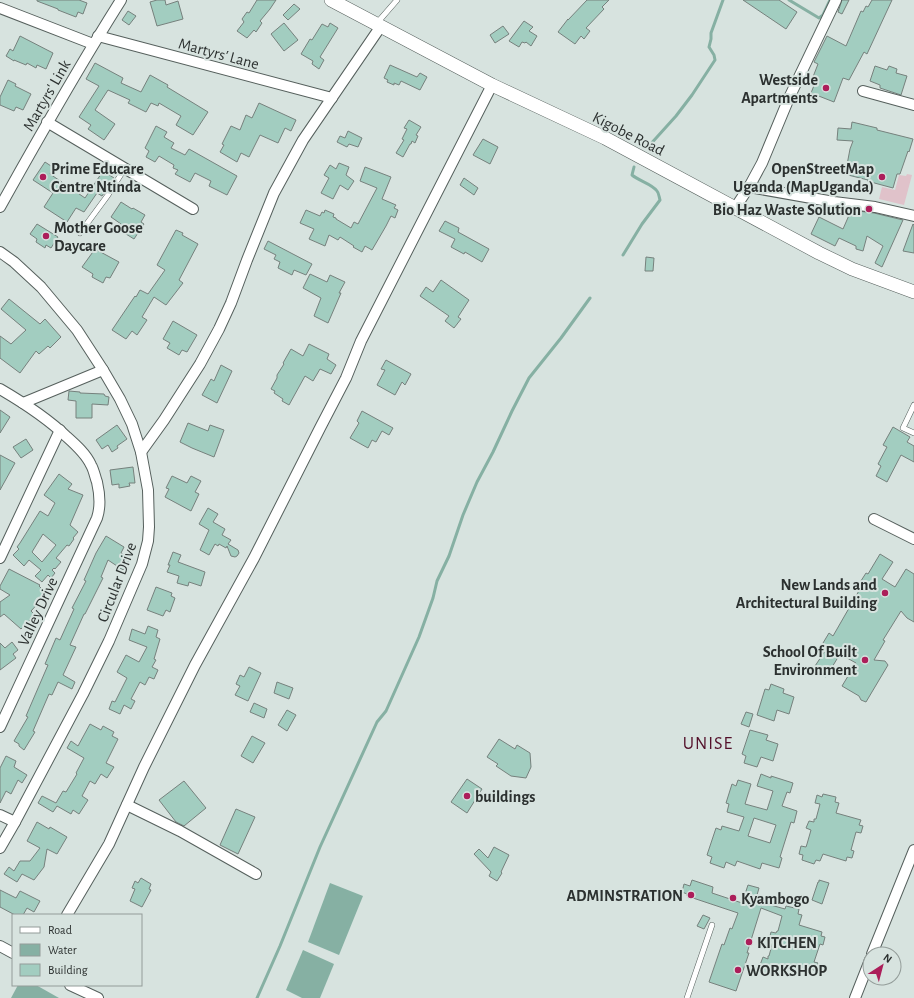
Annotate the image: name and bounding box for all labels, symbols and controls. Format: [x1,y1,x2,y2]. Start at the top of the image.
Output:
street label: Martyrs' Lane [176,36,261,73]
street label: Martyrs' Link [20,57,75,134]
place label: Westside Apartments [741,72,818,106]
marker: Westside Apartments [821,83,831,93]
street label: Kigobe Road [590,109,667,159]
place label: Prime Educare Centre Ntinda [51,161,144,195]
place label: OpenStreetMap Uganda (MapUganda) [733,161,874,195]
marker: Prime Educare Centre Ntinda [38,172,48,182]
marker: OpenStreetMap Uganda (MapUganda) [877,172,887,182]
place label: Bio Haz Waste Solution [713,202,861,218]
marker: Bio Haz Waste Solution [864,204,874,214]
place label: Mother Goose Daycare [54,220,143,255]
marker: Mother Goose Daycare [41,231,51,241]
street label: Circular Drive [94,540,139,624]
street label: Valley Drive [15,575,62,649]
place label: New Lands and Architectural Building [736,577,878,611]
marker: New Lands and Architectural Building [880,588,890,598]
place label: School Of Built Environment [763,644,858,678]
marker: School Of Built Environment [860,655,870,665]
district label: UNISE [683,735,733,753]
place label: buildings [475,789,535,805]
marker: buildings [462,791,472,801]
place label: ADMINSTRATION [566,888,683,904]
marker: ADMINSTRATION [686,890,696,900]
place label: Kyambogo [741,891,810,908]
marker: Kyambogo [728,893,738,903]
legend [12,914,142,986]
text: Road [48,924,72,936]
place label: KITCHEN [757,935,817,951]
marker: KITCHEN [744,937,754,947]
text: Water [48,944,77,956]
north arrow [862,946,902,986]
text: N [881,952,894,965]
place label: WORKSHOP [746,963,827,979]
text: Building [48,964,88,976]
marker: WORKSHOP [733,965,743,975]

